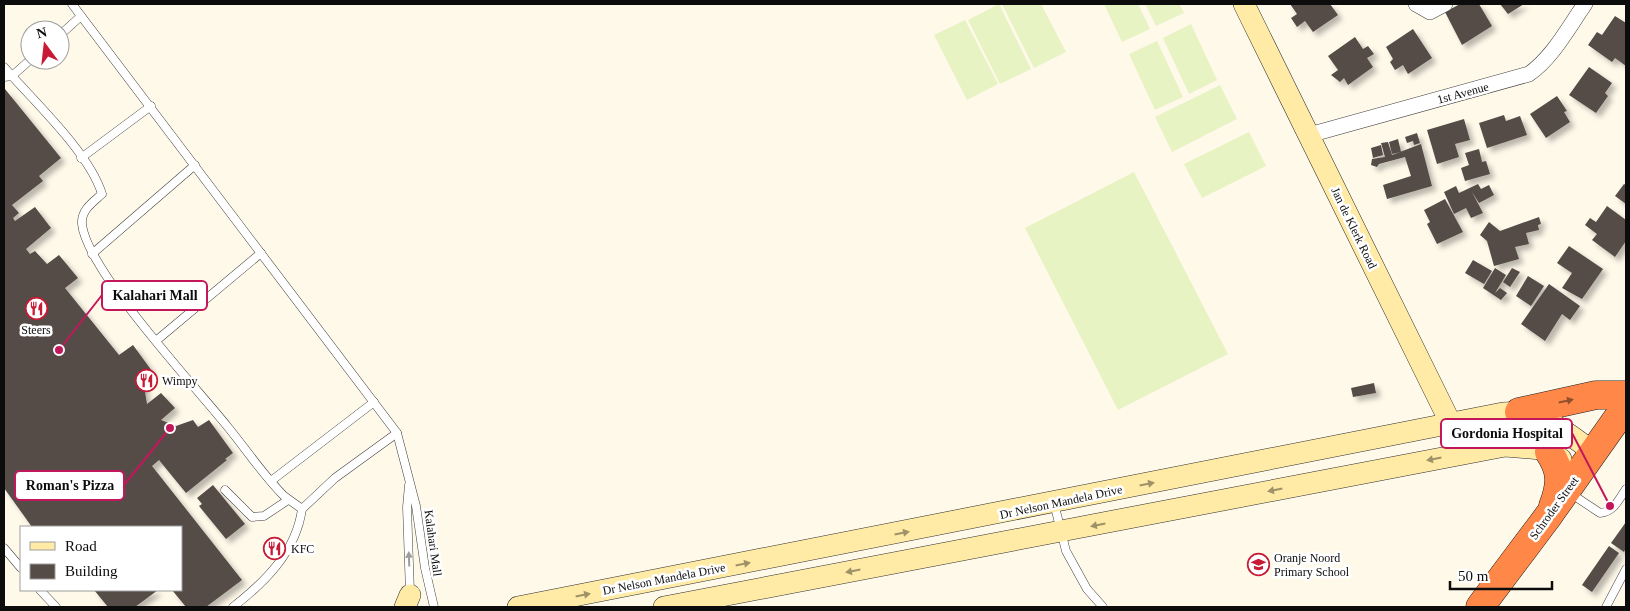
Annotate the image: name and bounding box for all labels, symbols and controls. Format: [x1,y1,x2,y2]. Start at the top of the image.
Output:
north arrow [20,20,70,70]
text: N [35,24,49,41]
street label: 1st Avenue [1436,79,1490,107]
street label: Jan de Klerk Road [1328,185,1380,271]
callout: Kalahari Mall [102,281,207,310]
text: Kalahari Mall [112,288,198,303]
restaurant icon: Steers [24,297,48,321]
place label: Steers [21,323,51,337]
restaurant icon: Wimpy [134,369,158,393]
place label: Wimpy [162,374,198,388]
one-way arrow [1558,396,1574,404]
callout: Gordonia Hospital [1441,419,1572,448]
text: Gordonia Hospital [1451,426,1563,441]
one-way arrow [1426,455,1442,463]
callout: Roman's Pizza [15,471,124,500]
street label: Schroder Street [1526,473,1582,542]
text: Roman's Pizza [26,478,114,493]
one-way arrow [1140,480,1155,488]
street label: Dr Nelson Mandela Drive [998,482,1124,522]
one-way arrow [1267,486,1282,494]
street label: Kalahari Mall [421,509,445,578]
one-way arrow [1090,521,1106,529]
legend [20,526,182,591]
one-way arrow [895,529,911,537]
restaurant icon: KFC [263,537,287,561]
text: Road [65,538,97,554]
place label: KFC [291,542,314,556]
one-way arrow [405,550,413,566]
place label: Oranje Noord Primary School [1274,551,1350,579]
school or university icon: Oranje Noord Primary School [1246,553,1270,577]
scale bar [1450,558,1552,590]
street label: Dr Nelson Mandela Drive [601,560,727,598]
one-way arrow [735,560,750,568]
text: Building [65,563,118,579]
one-way arrow [844,568,860,576]
text: 50 m [1458,568,1489,584]
one-way arrow [576,591,591,599]

